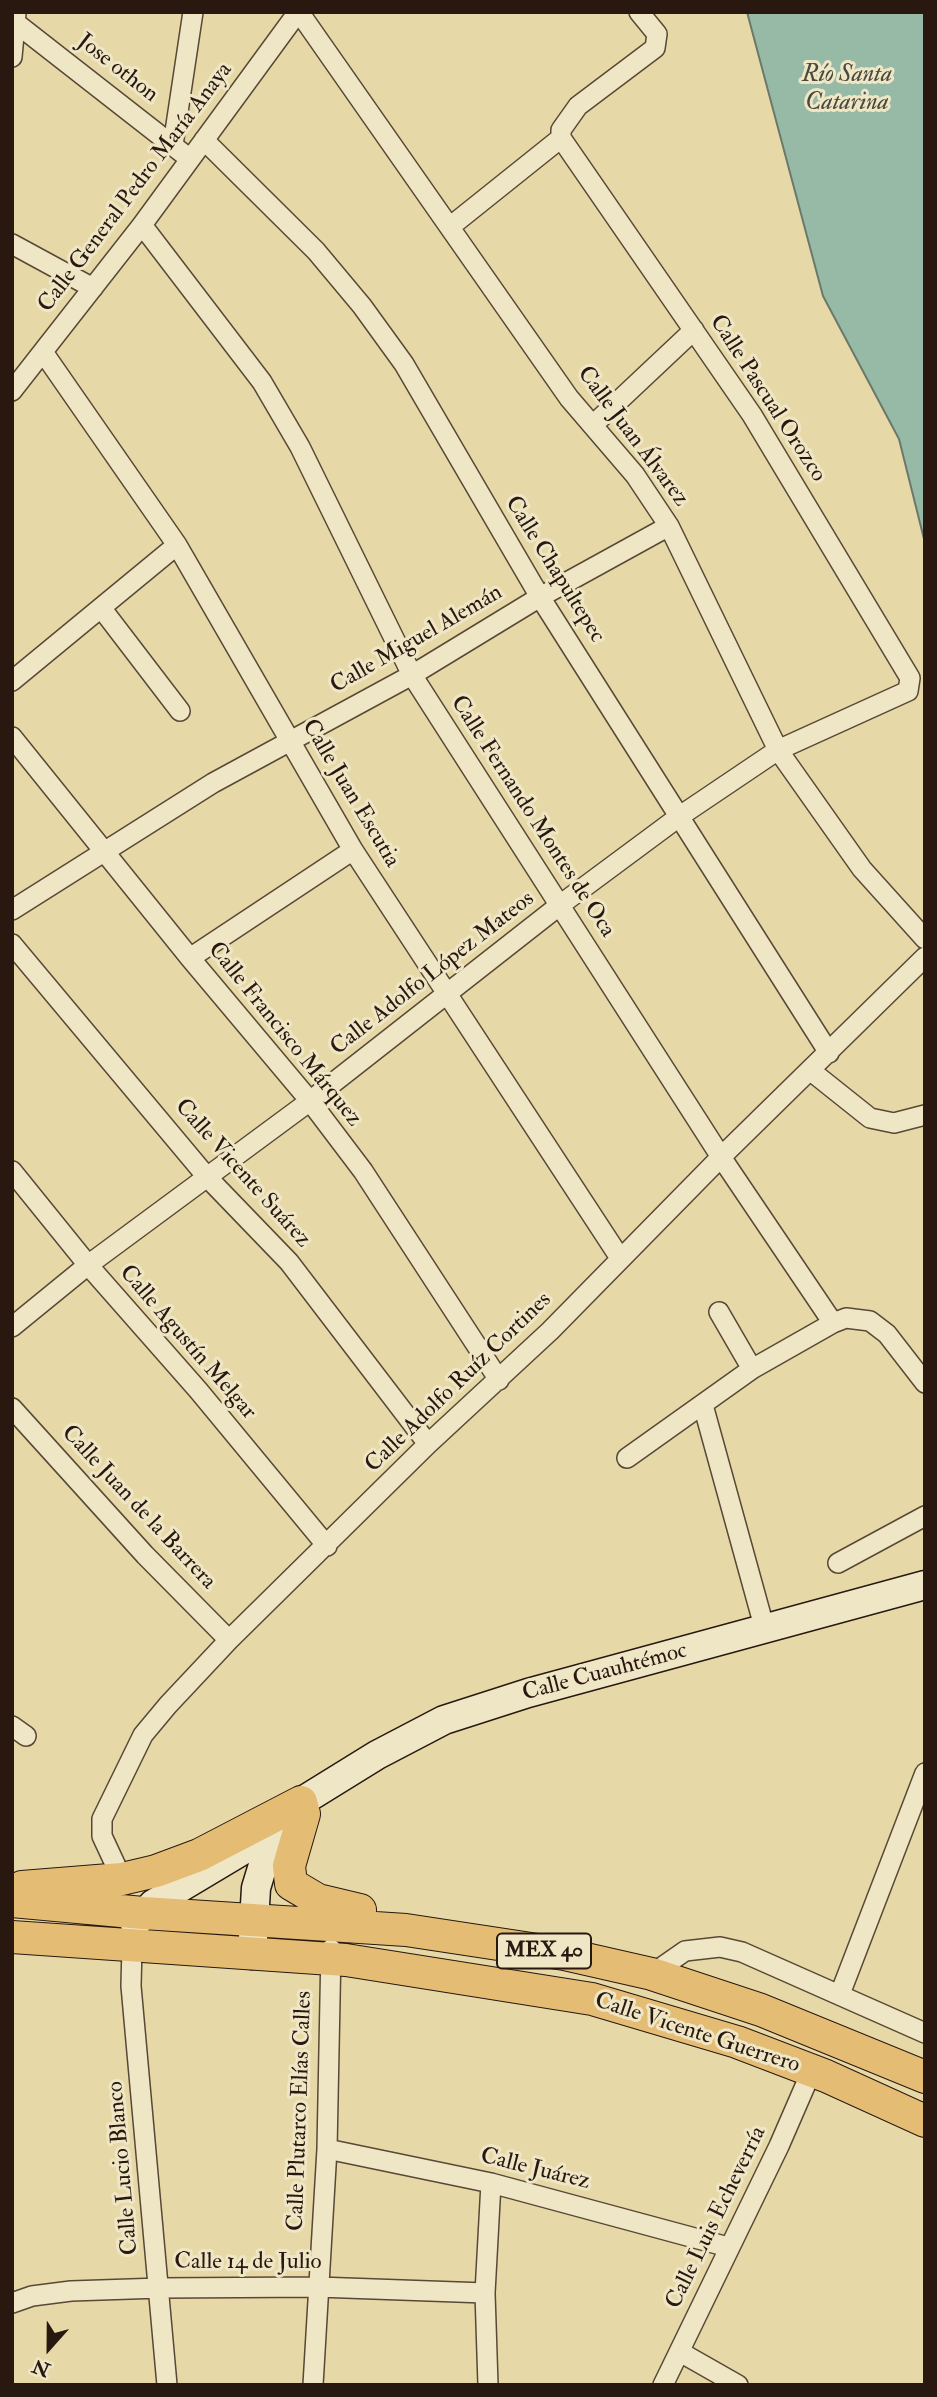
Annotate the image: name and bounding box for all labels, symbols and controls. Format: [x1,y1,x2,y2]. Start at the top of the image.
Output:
street label: Jose othon [71,29,163,109]
street label: Calle General Pedro María Anaya [33,58,239,318]
water label: Río Santa Catarina [802,62,892,118]
street label: Calle Pascual Orozco [703,310,831,488]
street label: Calle Juan Álvarez [570,362,694,512]
street label: Calle Chapultepec [498,492,610,648]
street label: Calle Miguel Alemán [326,580,508,700]
street label: Calle Fernando Montes de Oca [444,691,620,943]
street label: Calle Juan Escutia [295,715,405,873]
street label: Calle Adolfo López Mateos [326,886,540,1062]
street label: Calle Francisco Márquez [201,937,367,1133]
street label: Calle Vicente Suárez [168,1094,316,1254]
street label: Calle Agustín Melgar [113,1260,261,1426]
street label: Calle Adolfo Ruíz Cortines [360,1287,558,1479]
street label: Calle Juan de la Barrera [55,1420,221,1596]
street label: Calle Cuauhtémoc [520,1638,690,1708]
road number: MEX 40 [497,1934,591,1968]
street label: Calle Vicente Guerrero [591,1988,803,2080]
street label: Calle Plutarco Elías Calles [283,1991,319,2231]
street label: Calle Lucio Blanco [103,2080,145,2256]
street label: Calle Luis Echeverría [661,2122,773,2314]
street label: Calle Juárez [477,2143,593,2197]
street label: Calle 14 de Julio [174,2249,322,2277]
north arrow [14,2313,84,2383]
text: N [29,2353,54,2382]

